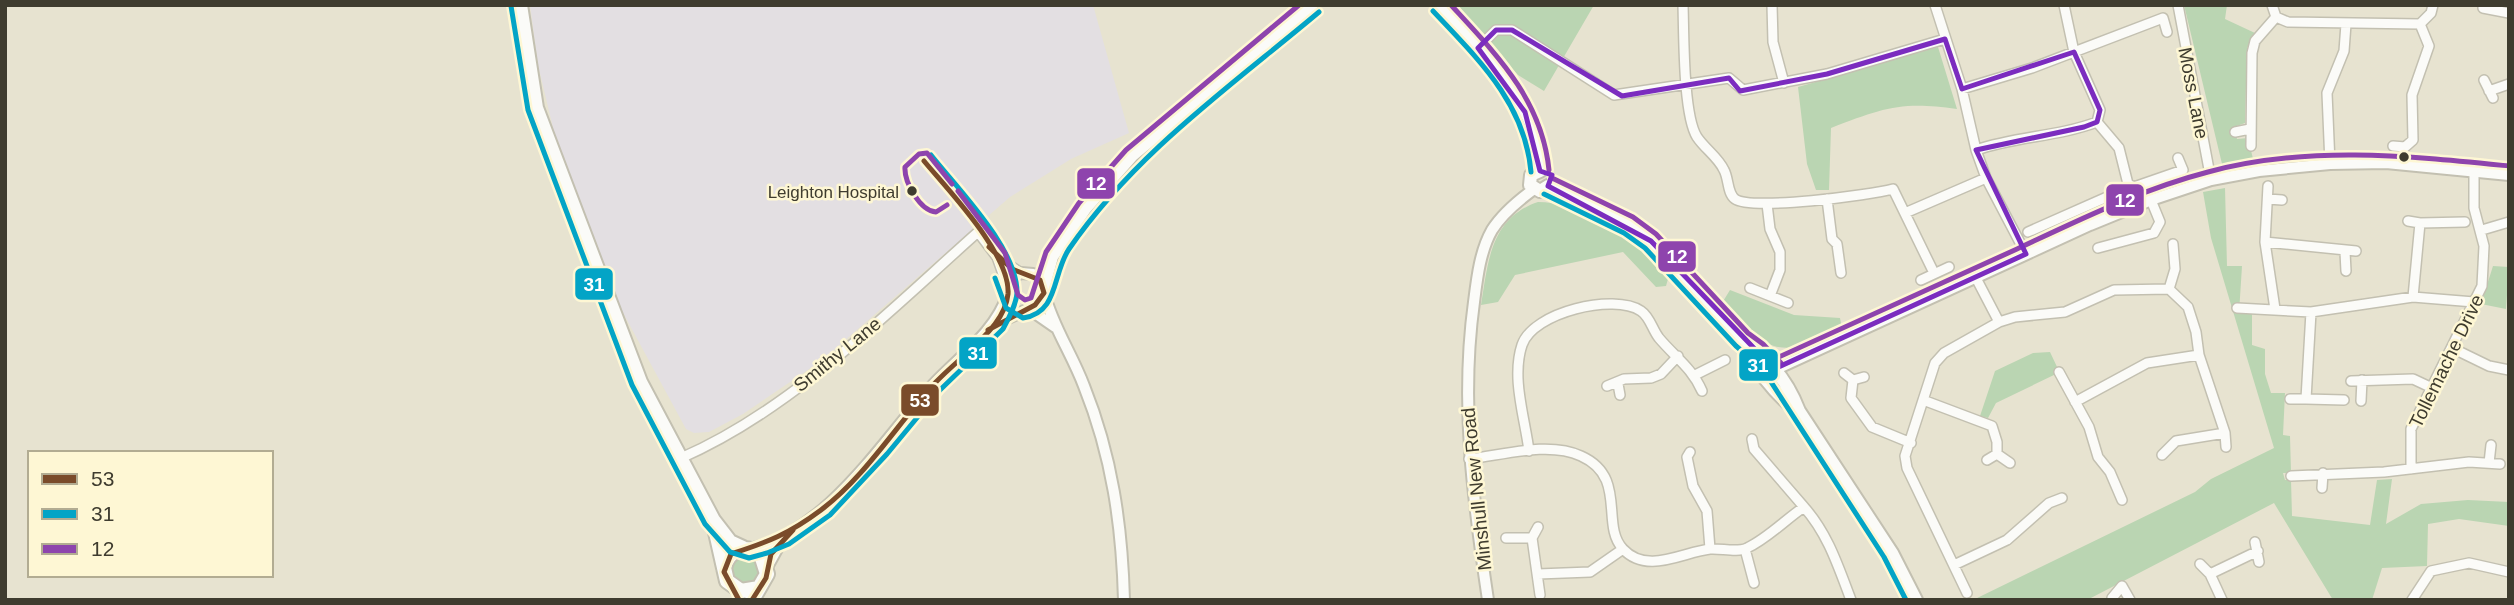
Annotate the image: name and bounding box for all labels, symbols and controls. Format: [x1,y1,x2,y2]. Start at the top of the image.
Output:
street label: Moss Lane [2174,45,2213,141]
unlabelled marker [2397,150,2411,164]
line badge: 12 [1076,167,1116,200]
text: 12 [1085,173,1107,194]
place label: Leighton Hospital [768,183,899,202]
line badge: 12 [2105,183,2145,217]
marker: Leighton Hospital [905,184,919,198]
text: 12 [2114,190,2136,211]
line badge: 12 [1657,240,1697,273]
text: 12 [1666,246,1688,267]
line badge: 31 [574,267,614,301]
text: 31 [583,274,605,295]
street label: Tollemache Drive [2405,291,2488,431]
street label: Smithy Lane [790,313,885,396]
line badge: 31 [958,336,998,370]
text: 31 [967,343,989,364]
line badge: 31 [1738,348,1779,382]
text: 31 [1747,355,1769,376]
line badge: 53 [900,383,940,417]
text: 53 [909,390,931,411]
street label: Minshull New Road [1457,406,1495,571]
legend [28,451,273,577]
text: 53 [91,467,114,490]
text: 31 [91,502,114,525]
text: 12 [91,537,114,560]

